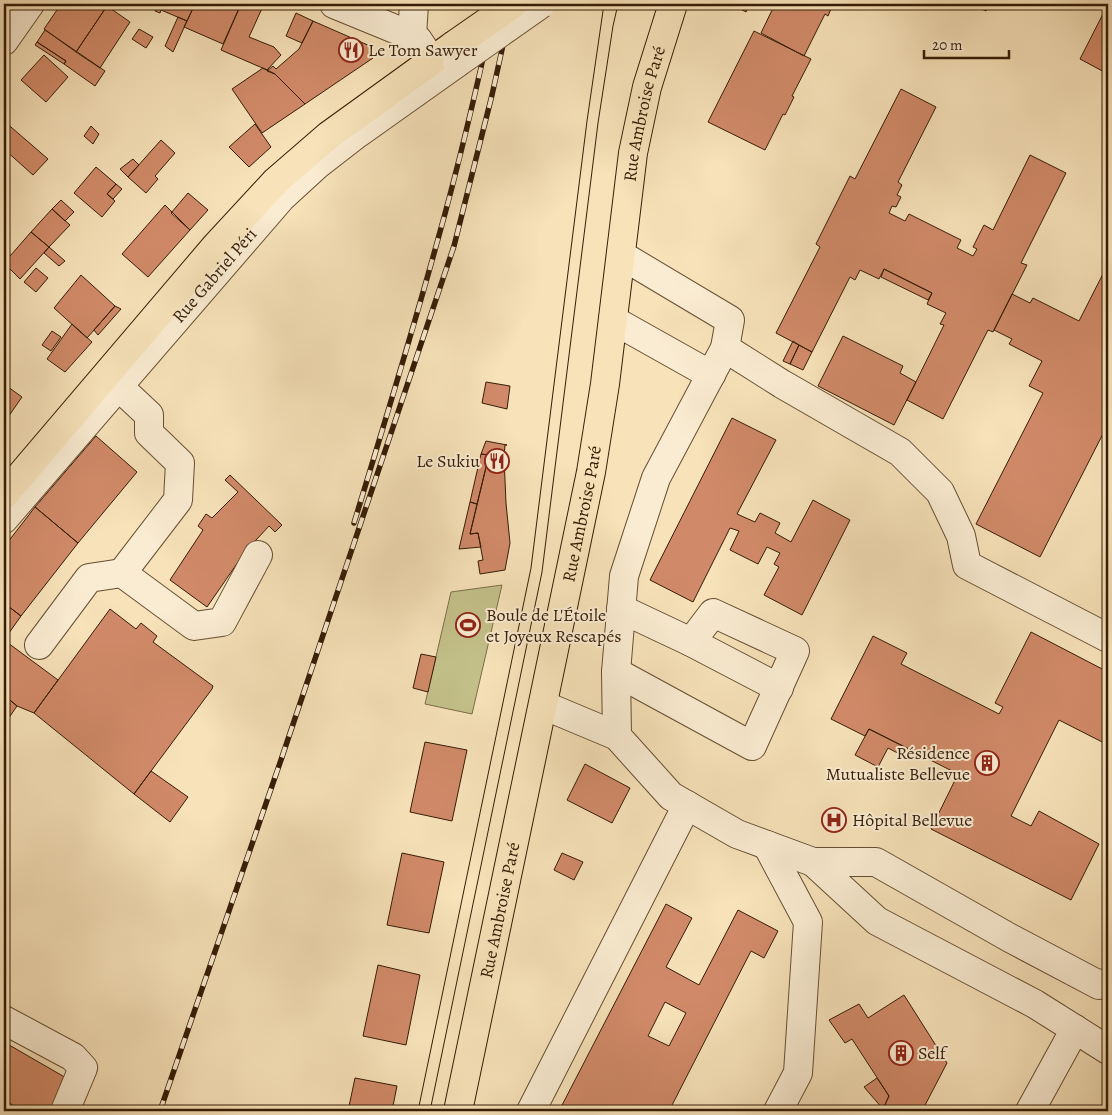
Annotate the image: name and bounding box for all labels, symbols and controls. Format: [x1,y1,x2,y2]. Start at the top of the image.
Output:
scale bar [924,28,1010,60]
text: 20 m [932,35,963,55]
restaurant icon: Le Tom Sawyer [338,37,364,63]
place label: Le Tom Sawyer [368,38,478,62]
street label: Rue Ambroise Paré [618,43,671,183]
street label: Rue Gabriel Péri [167,223,262,328]
street label: Rue Ambroise Paré [556,444,607,584]
restaurant icon: Le Sukiu [484,448,510,474]
place label: Le Sukiu [416,449,480,473]
place label: Boule de L'Étoile et Joyeux Rescapés [486,603,621,648]
sports icon: Boule de L'Étoile et Joyeux Rescapés [455,612,481,638]
place label: Résidence Mutualiste Bellevue [826,741,970,786]
building icon: Résidence Mutualiste Bellevue [974,750,1000,776]
hospital icon: Hôpital Bellevue [821,807,847,833]
place label: Hôpital Bellevue [852,808,972,832]
street label: Rue Ambroise Paré [474,840,526,981]
building icon: Self [888,1040,914,1066]
place label: Self [918,1041,949,1065]

